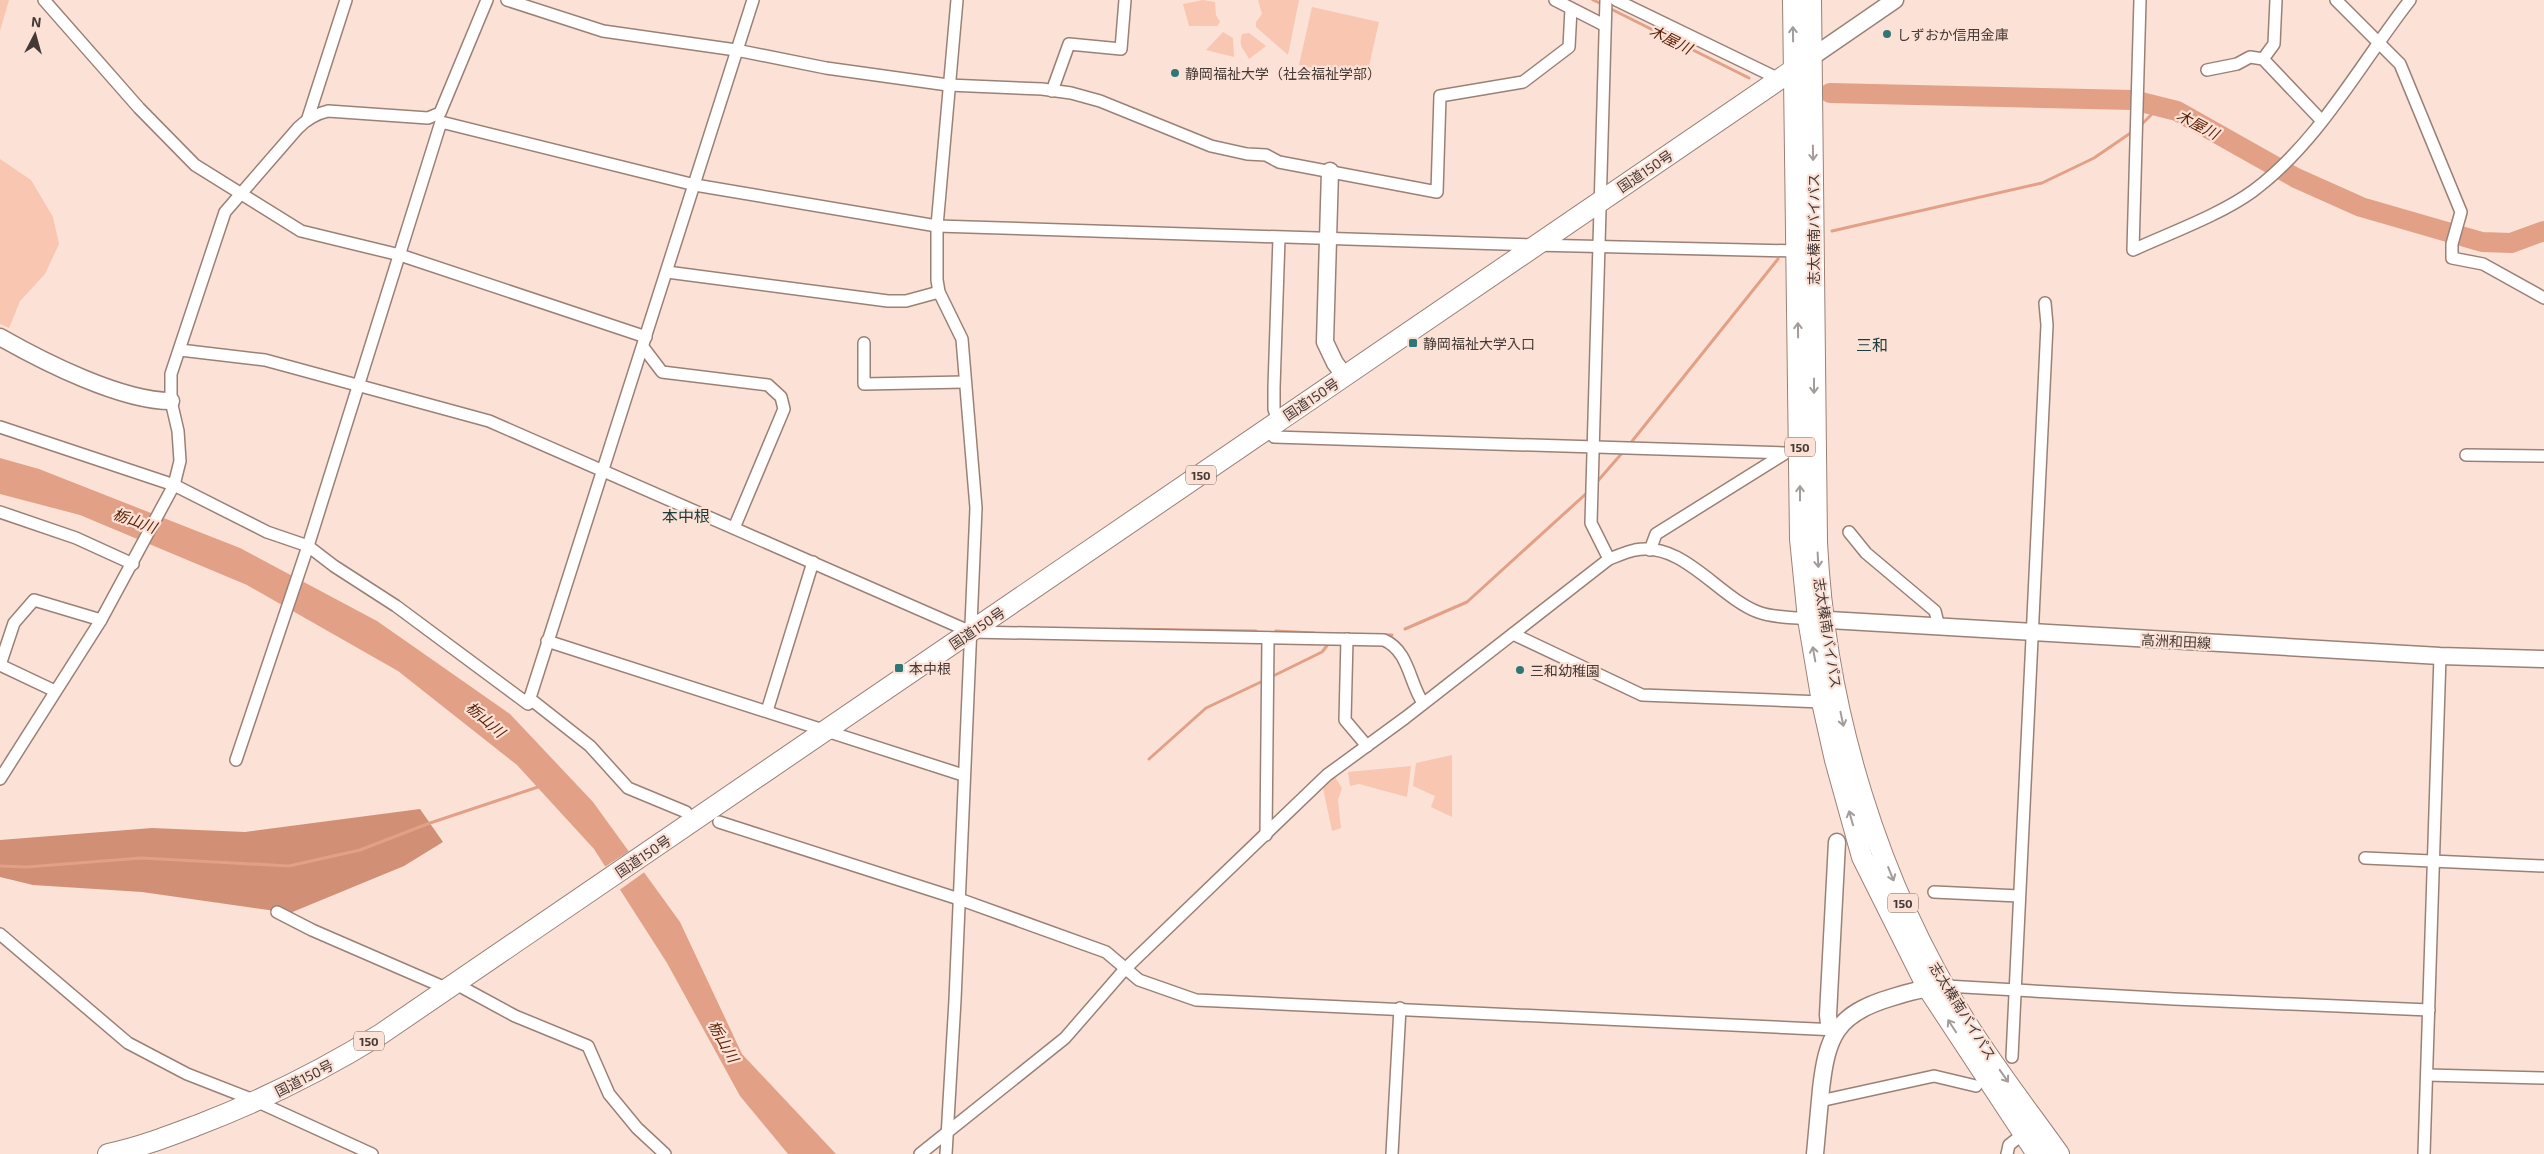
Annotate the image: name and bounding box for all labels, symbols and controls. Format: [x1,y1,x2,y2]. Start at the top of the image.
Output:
north arrow [10,10,60,60]
text: N [30,13,42,31]
water label: 木屋川 [1647,21,1697,58]
one-way arrow [1788,26,1798,42]
place label: しずおか信用金庫 [1897,26,2009,43]
marker: しずおか信用金庫 [1881,28,1893,40]
place label: 静岡福祉大学（社会福祉学部） [1185,65,1381,82]
marker: 静岡福祉大学（社会福祉学部） [1169,67,1181,79]
water label: 木屋川 [2174,105,2224,143]
one-way arrow [1808,144,1818,161]
street label: 国道150号 [1614,146,1676,196]
street label: 志太榛南バイパス [1805,173,1822,285]
one-way arrow [1793,323,1803,339]
place label: 静岡福祉大学入口 [1423,335,1535,352]
district label: 三和 [1856,335,1888,354]
marker: 静岡福祉大学入口 [1407,337,1419,349]
street label: 国道150号 [1280,374,1342,424]
one-way arrow [1809,377,1819,393]
road number: 150 [1785,438,1815,457]
road number: 150 [1186,466,1216,484]
one-way arrow [1795,485,1805,502]
water label: 栃山川 [111,504,161,537]
district label: 本中根 [662,506,710,525]
one-way arrow [1813,552,1822,568]
street label: 志太榛南バイパス [1811,576,1845,690]
street label: 国道150号 [946,603,1008,653]
street label: 高洲和田線 [2141,631,2211,651]
one-way arrow [1808,647,1818,663]
place label: 本中根 [909,660,951,677]
marker: 本中根 [893,662,905,674]
place label: 三和幼稚園 [1530,662,1600,679]
marker: 三和幼稚園 [1514,664,1526,676]
water label: 栃山川 [463,697,510,742]
one-way arrow [1838,710,1847,726]
one-way arrow [1845,810,1855,826]
street label: 国道150号 [612,831,674,881]
one-way arrow [1887,865,1896,881]
road number: 150 [1888,894,1918,912]
street label: 志太榛南バイパス [1926,959,2000,1063]
water label: 栃山川 [705,1017,744,1067]
one-way arrow [1947,1019,1957,1033]
road number: 150 [354,1032,384,1050]
street label: 国道150号 [272,1056,336,1100]
one-way arrow [1999,1069,2009,1083]

